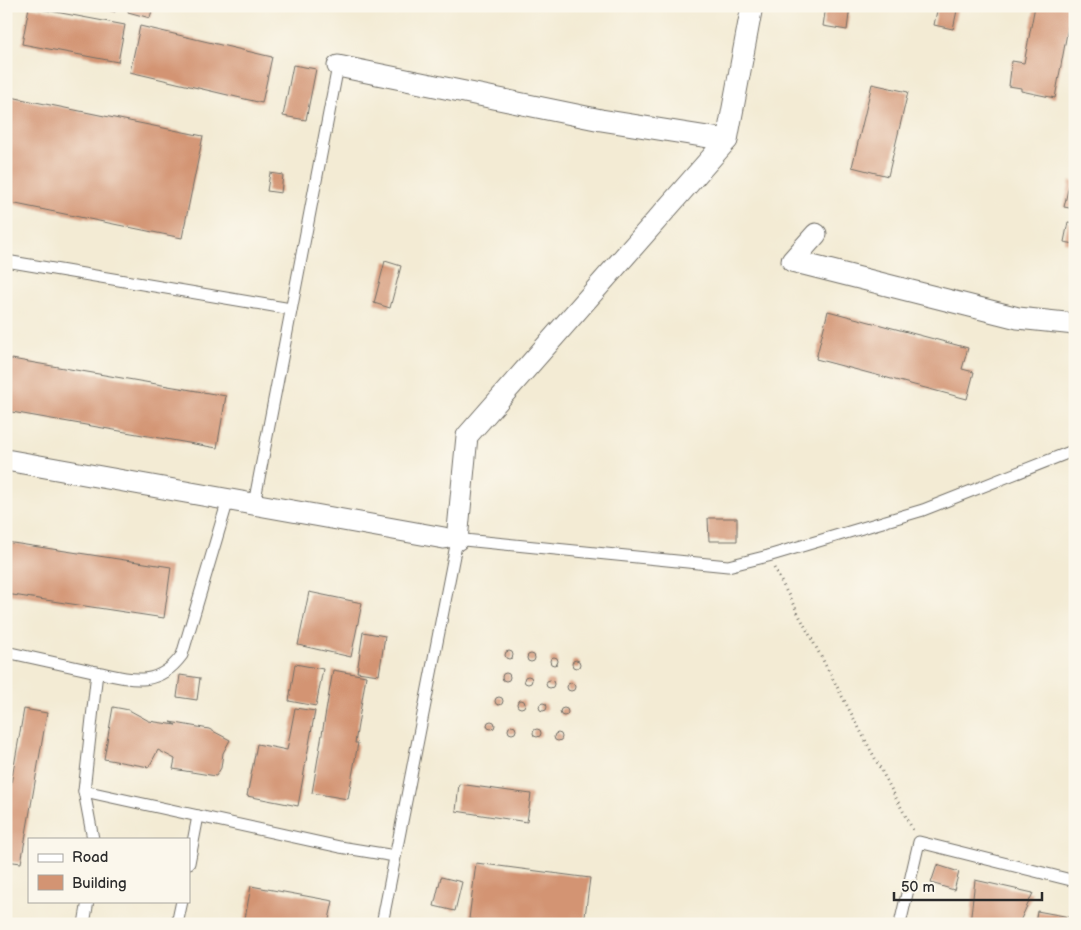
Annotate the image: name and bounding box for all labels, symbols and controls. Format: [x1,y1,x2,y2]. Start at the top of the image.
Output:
legend [28,838,190,902]
text: Road [72,848,108,867]
scale bar [894,870,1041,902]
text: Building [72,874,127,893]
text: 50 m [901,878,935,897]

